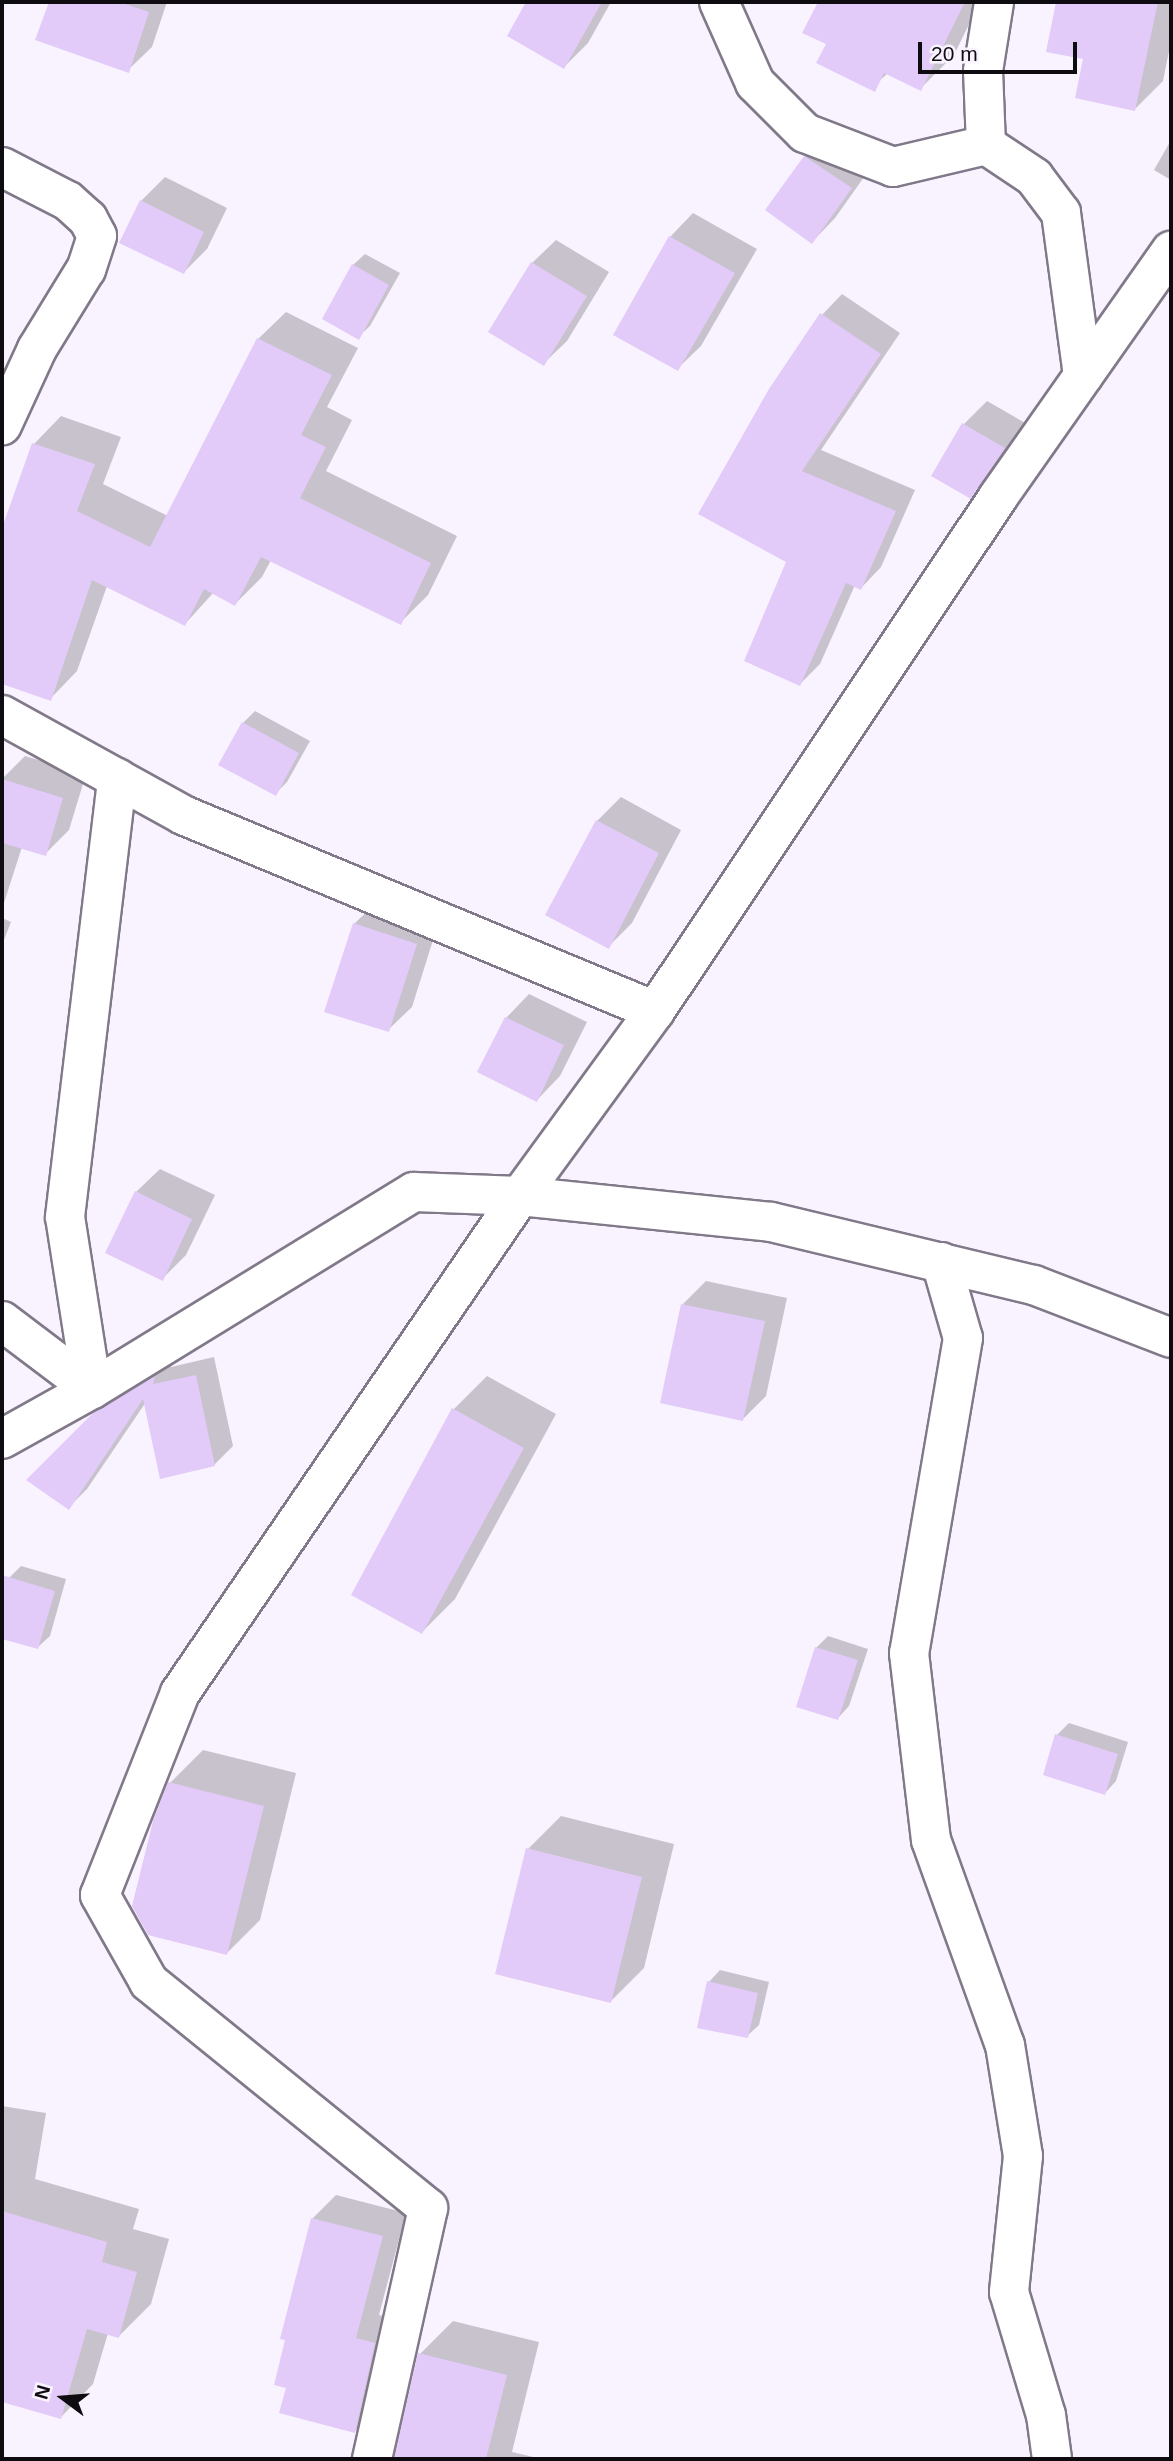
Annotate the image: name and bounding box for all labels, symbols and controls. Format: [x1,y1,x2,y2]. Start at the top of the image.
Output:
scale bar [921,28,1080,72]
text: 20 m [931,42,978,65]
north arrow [28,2363,98,2433]
text: N [30,2383,54,2402]

